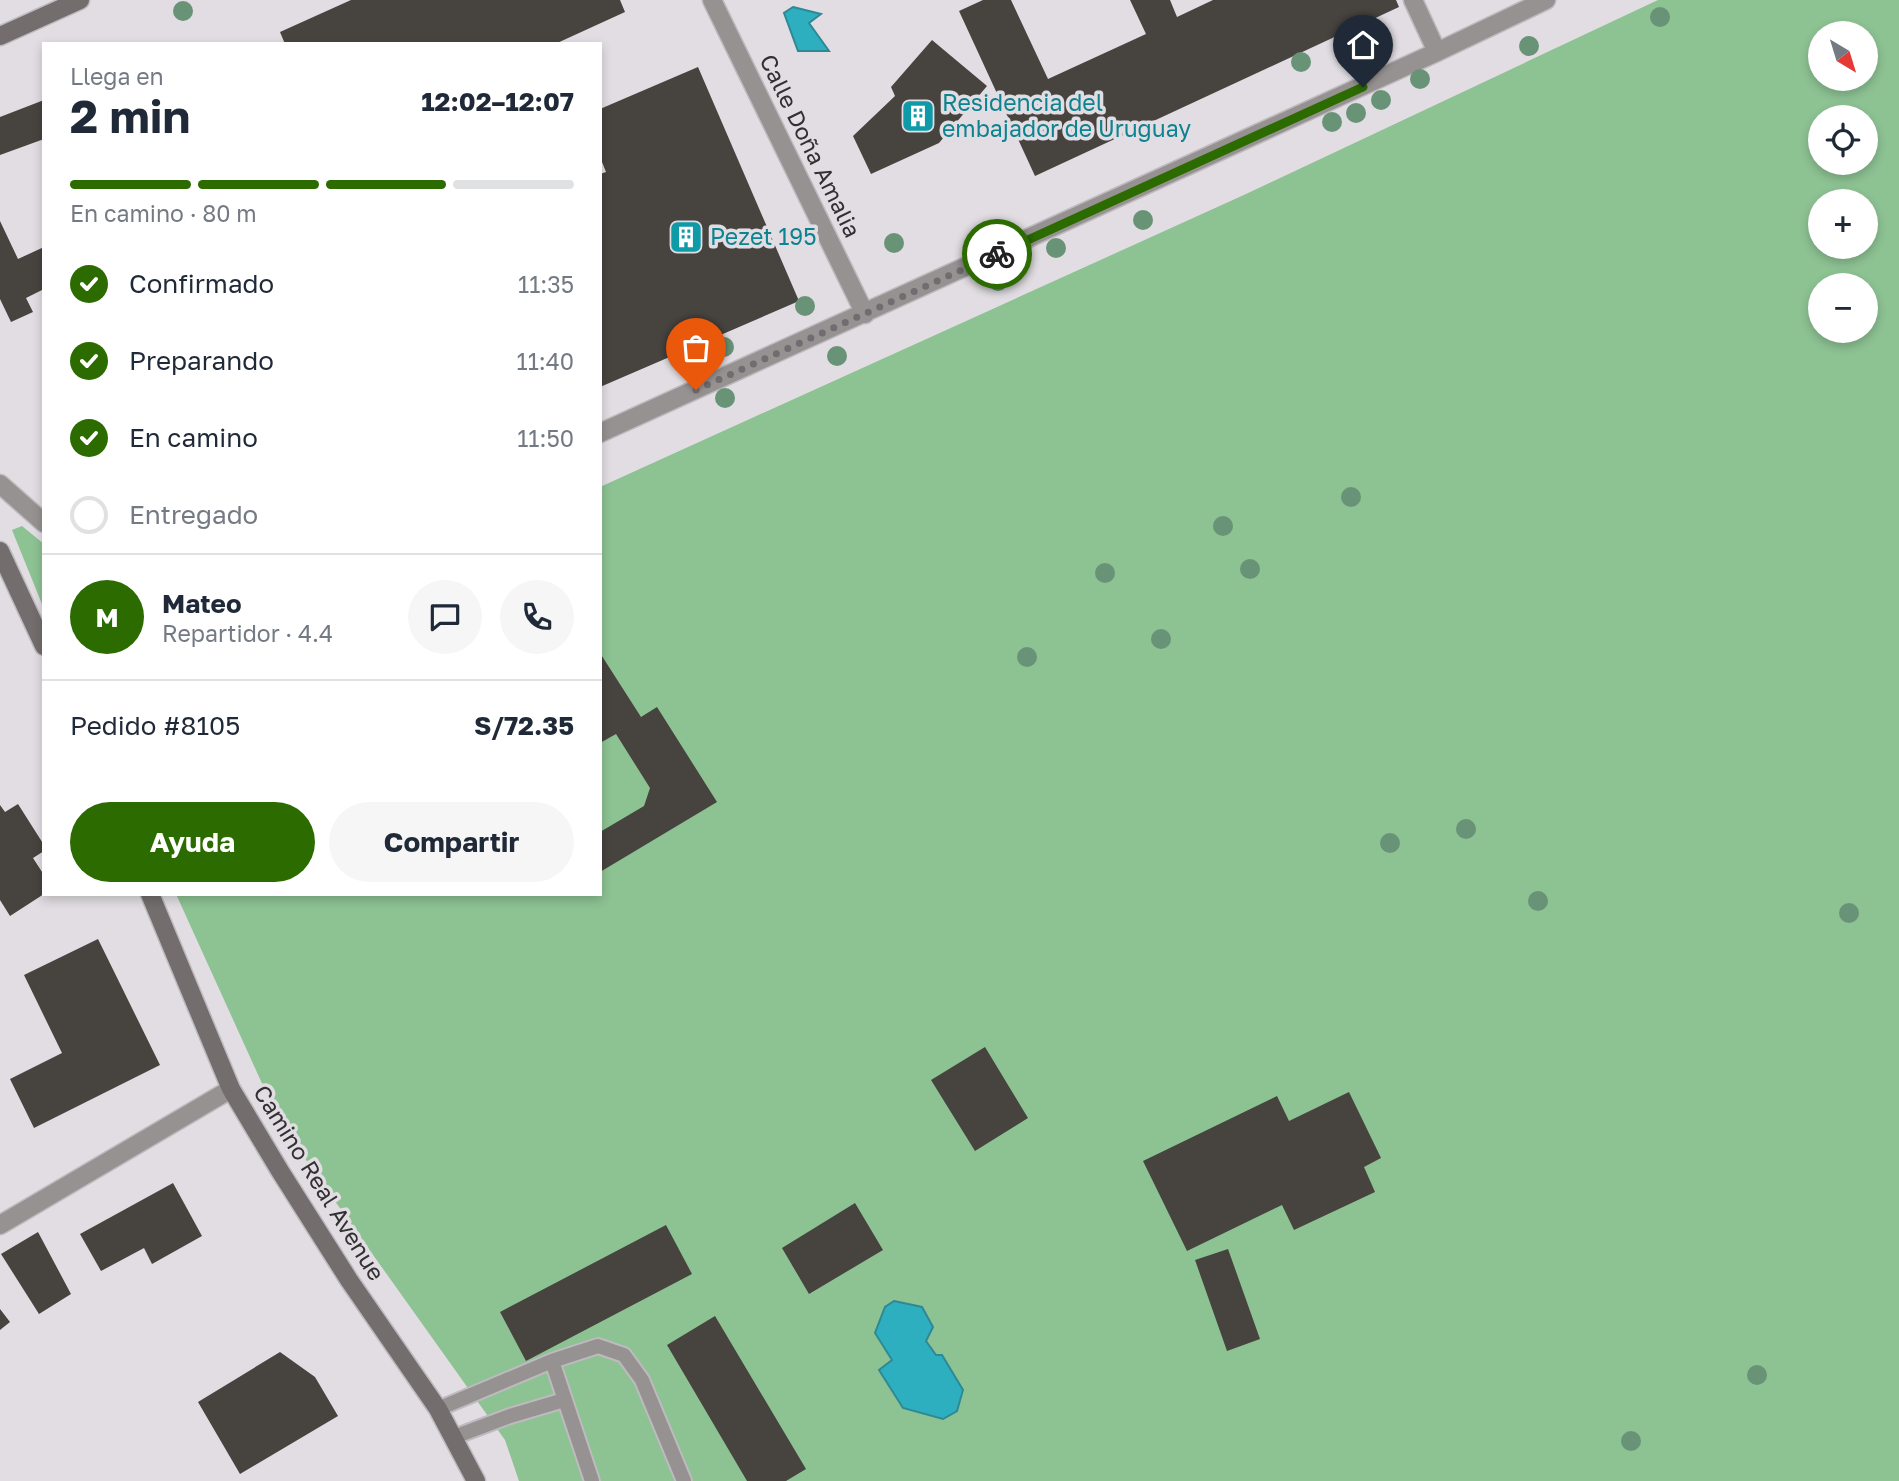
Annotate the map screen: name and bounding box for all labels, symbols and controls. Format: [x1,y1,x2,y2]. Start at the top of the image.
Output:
pin [1333,15,1393,87]
north arrow [1808,21,1878,91]
map controls [1808,21,1878,343]
icon: home [1344,26,1382,64]
street label: Calle Doña Amalia [754,49,867,242]
text: Llega en [70,62,164,90]
text: 12:02–12:07 [421,86,574,117]
text: 2 min [70,88,190,143]
place label: Residencia del embajador de Uruguay [942,88,1191,142]
building icon: Residencia del embajador de Uruguay [899,97,937,135]
button: locate [1808,105,1878,175]
button: + [1808,189,1878,259]
text: En camino · 80 m [70,199,257,227]
building icon: Pezet 195 [667,218,705,256]
courier [962,219,1032,289]
place label: Pezet 195 [710,222,817,250]
icon: bike [978,235,1016,273]
icon: check [70,265,108,303]
text: Confirmado [129,268,274,299]
text: 11:35 [518,270,574,298]
button: − [1808,273,1878,343]
pin [666,318,726,390]
icon: bag [677,329,715,367]
icon: check [70,342,108,380]
text: Preparando [129,345,274,376]
text: 11:40 [517,347,574,375]
icon: check [70,419,108,457]
text: En camino [129,422,258,453]
text: 11:50 [517,424,574,452]
text: Entregado [129,499,258,530]
button: chat [408,580,482,654]
button: phone [500,580,574,654]
text: Mateo [162,588,242,619]
text: M [95,602,119,633]
text: Repartidor · 4.4 [162,619,333,647]
text: Pedido #8105 [70,710,240,741]
text: S/72.35 [474,710,574,741]
button: Ayuda [70,802,315,882]
button: Compartir [329,802,574,882]
street label: Camino Real Avenue [248,1080,391,1285]

